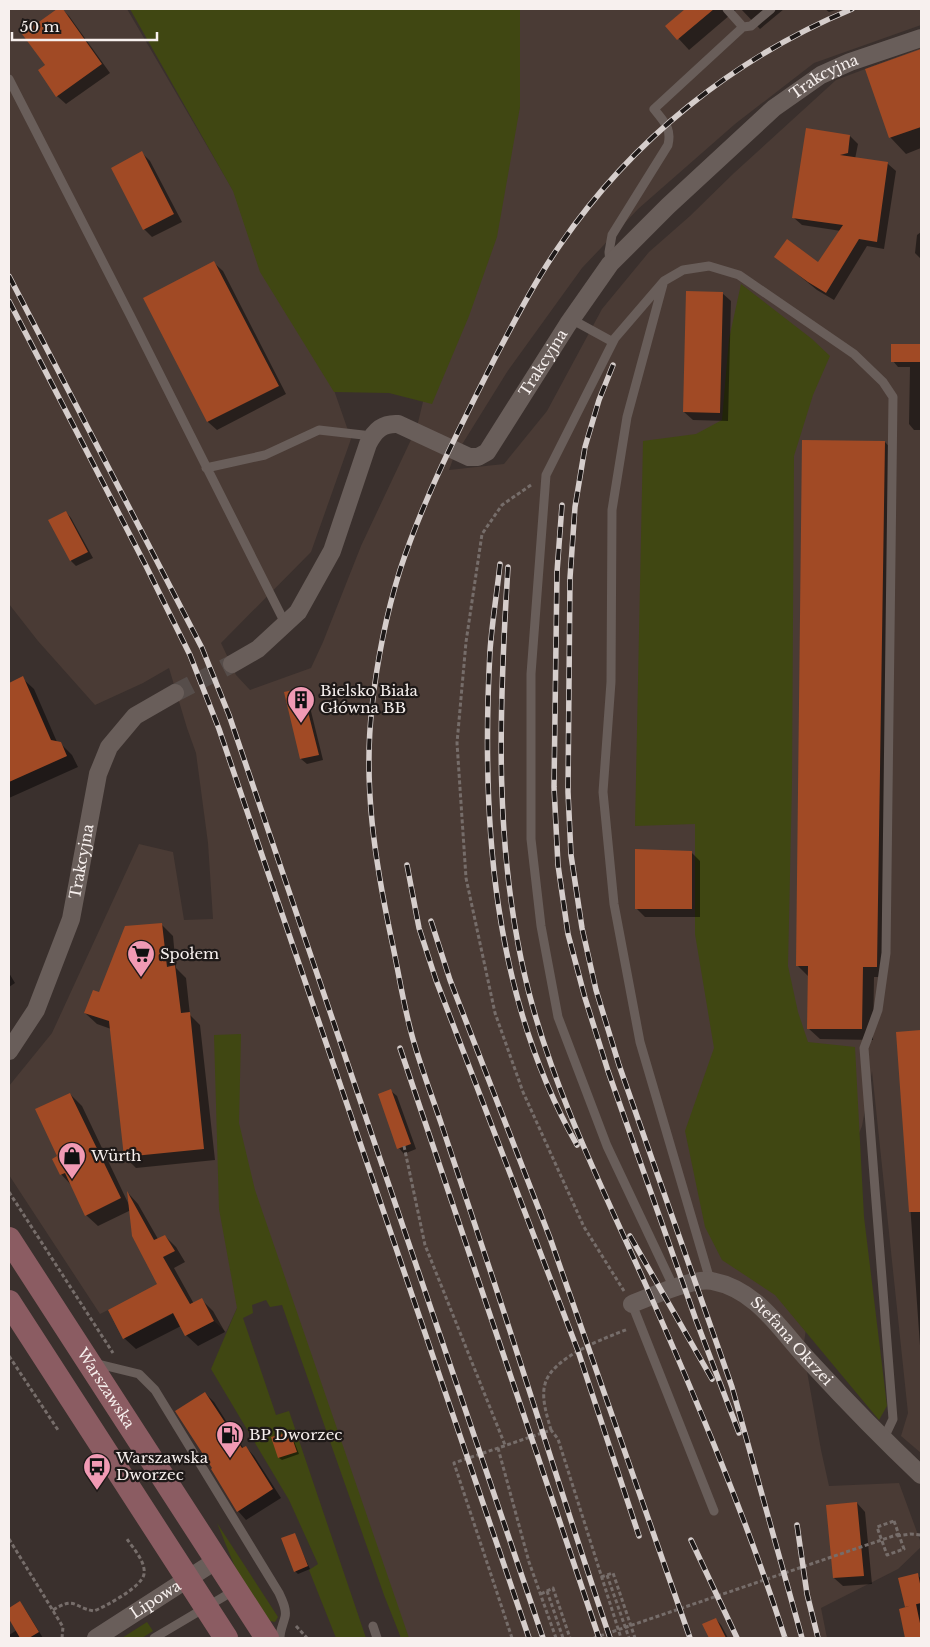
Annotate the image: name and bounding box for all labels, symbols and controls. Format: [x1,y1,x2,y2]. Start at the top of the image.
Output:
scale bar [12,10,158,42]
text: 50 m [20,17,60,36]
street label: Trakcyjna [786,50,861,103]
street label: Trakcyjna [515,325,572,400]
place label: Bielsko Biała Główna BB [320,681,419,717]
building icon: Bielsko Biała Główna BB [286,685,316,724]
street label: Trakcyjna [65,822,98,901]
supermarket icon: Społem [126,939,156,978]
place label: Społem [160,944,219,963]
shop icon: Würth [57,1141,87,1180]
place label: Würth [90,1146,141,1165]
street label: Stefana Okrzei [747,1292,837,1389]
street label: Warszawska [73,1344,139,1433]
fuel station icon: BP Dworzec [215,1420,245,1459]
place label: BP Dworzec [249,1425,342,1444]
place label: Warszawska Dworzec [115,1448,209,1484]
bus stop icon: Warszawska Dworzec [82,1452,112,1491]
street label: Lipowa [126,1575,185,1622]

